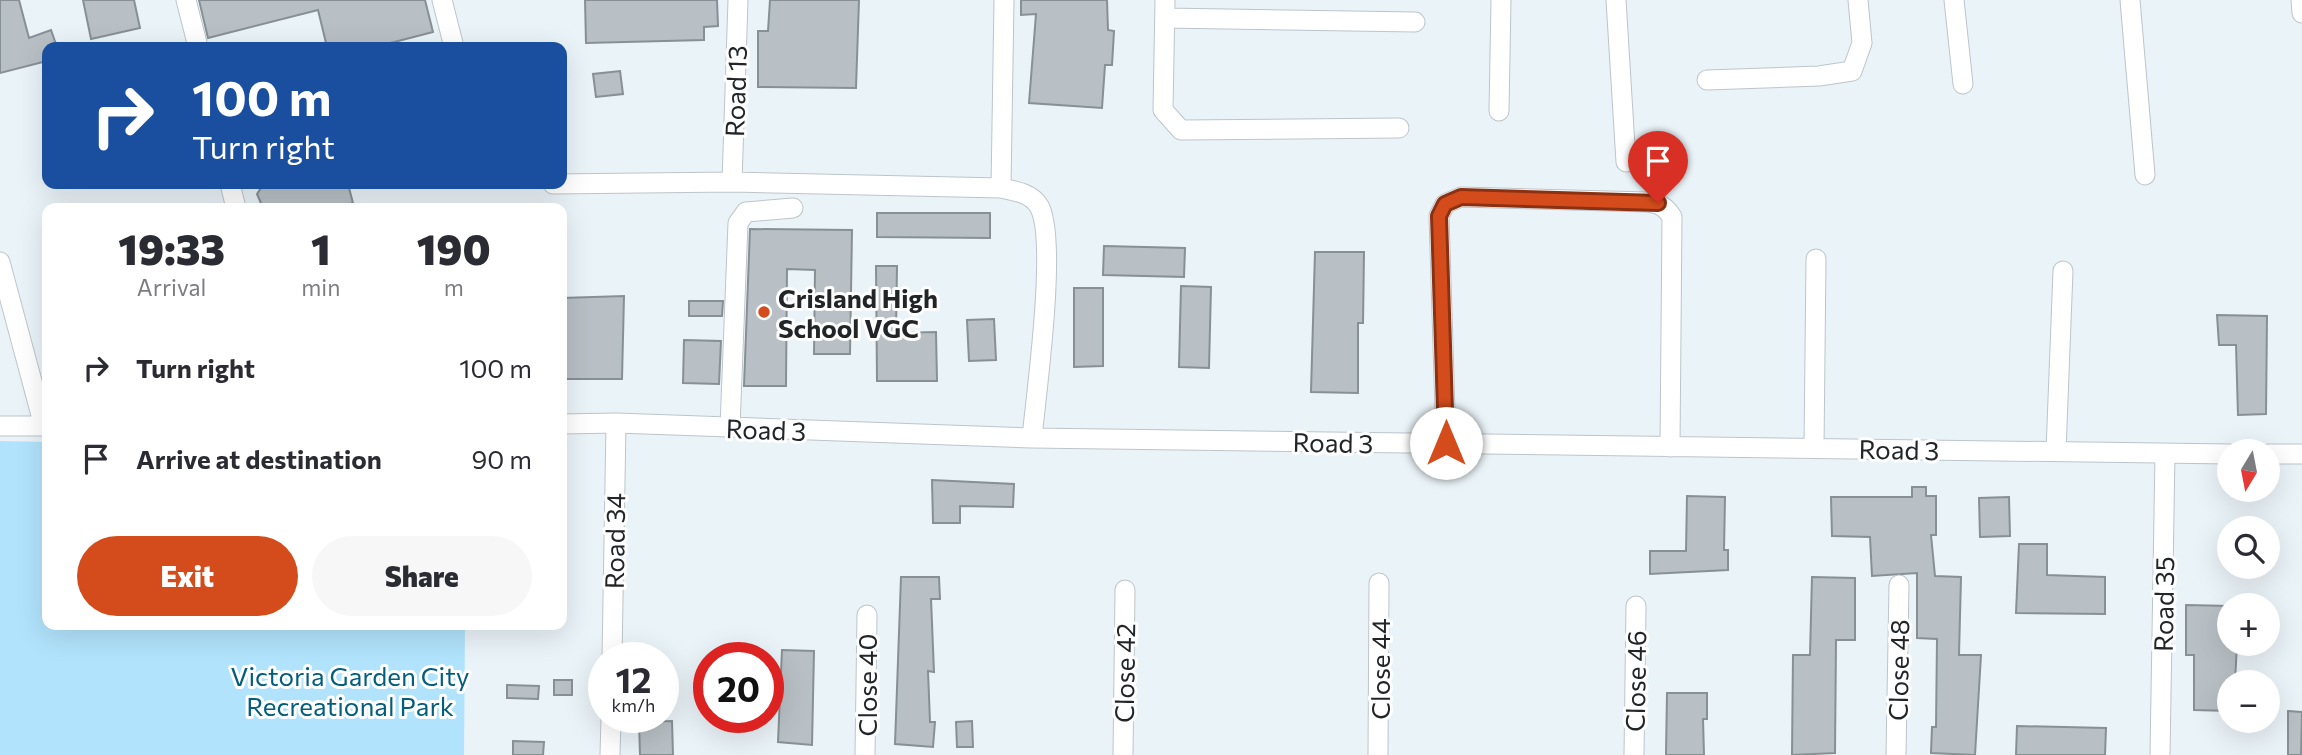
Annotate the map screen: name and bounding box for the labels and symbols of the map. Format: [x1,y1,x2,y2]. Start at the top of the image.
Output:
street label: Road 13 [718,45,752,137]
pin [1628,131,1688,203]
place label: Crisland High School VGC [778,282,938,343]
marker: Crisland High School VGC [756,304,772,320]
position arrow [1409,406,1483,480]
street label: Road 3 [725,412,807,446]
street label: Road 3 [1292,426,1374,458]
street label: Road 3 [1858,433,1940,465]
north arrow [2217,439,2280,502]
street label: Road 34 [598,493,630,589]
street label: Road 35 [2147,556,2179,652]
street label: Close 44 [1364,618,1395,720]
street label: Close 48 [1882,619,1914,721]
street label: Close 42 [1108,623,1140,723]
street label: Close 46 [1619,630,1651,732]
street label: Close 40 [851,634,882,736]
speed limit sign: 20 [693,642,784,733]
park label: Victoria Garden City Recreational Park [231,660,469,721]

